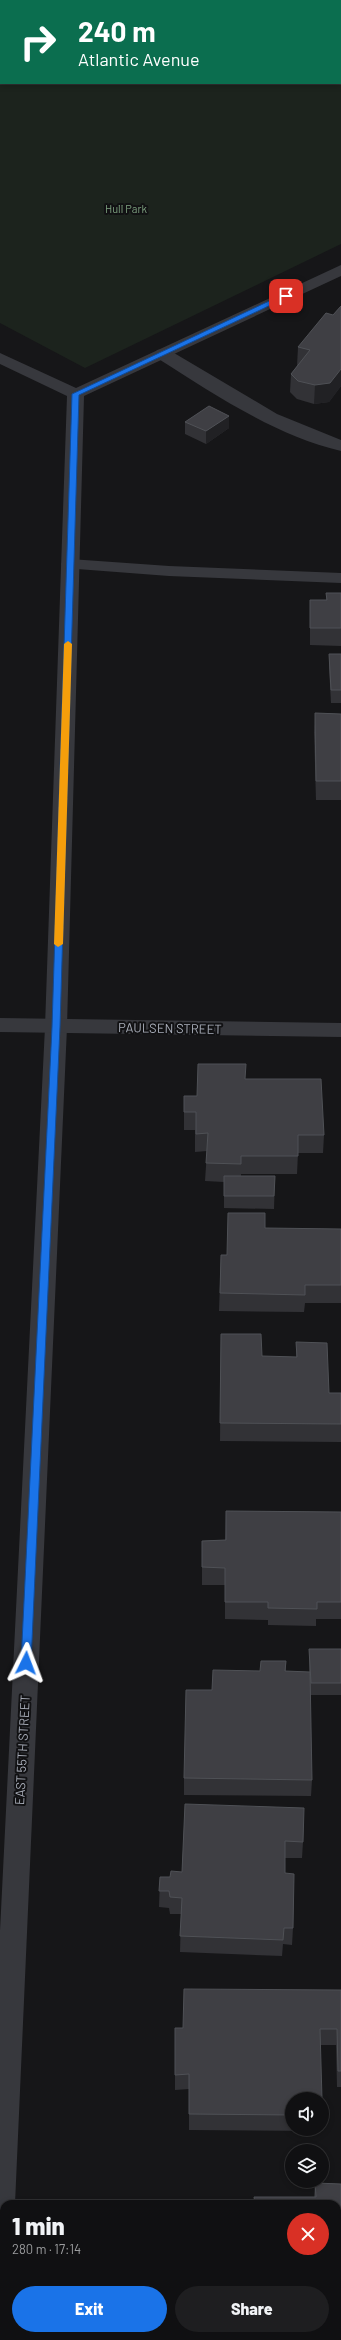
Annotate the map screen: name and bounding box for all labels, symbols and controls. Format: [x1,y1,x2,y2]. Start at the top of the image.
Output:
text: 240 m [78,14,156,48]
icon: right [12,16,64,68]
text: Atlantic Avenue [78,48,200,70]
park label: Hull Park [105,202,147,215]
pin [269,279,303,313]
icon: arrive [275,285,297,307]
street label: PAULSEN STREET [118,1019,222,1037]
position arrow [5,1642,47,1684]
street label: EAST 55TH STREET [11,1695,33,1805]
map controls [285,2092,329,2188]
button: sound [285,2092,329,2136]
button: layers [285,2144,329,2188]
text: 1 min [12,2211,65,2240]
button: close [287,2213,329,2255]
text: 280 m · 17:14 [12,2241,81,2257]
button: Exit [12,2286,167,2332]
button: Share [175,2286,329,2332]

